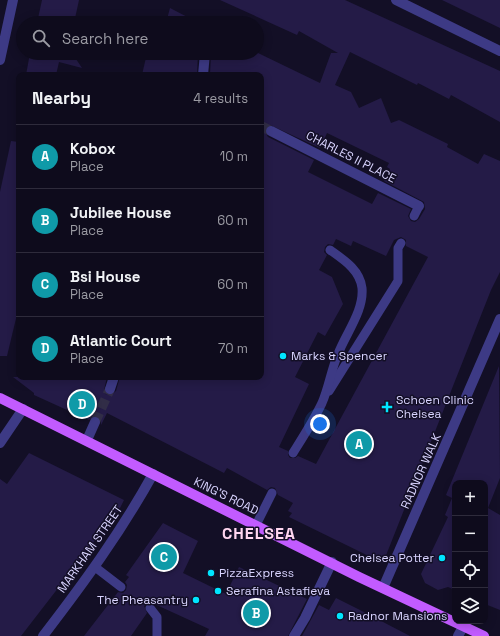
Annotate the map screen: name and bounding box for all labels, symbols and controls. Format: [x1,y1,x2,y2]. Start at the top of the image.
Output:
search box [16,16,264,60]
icon: search [30,27,52,49]
text: Search here [62,29,148,48]
text: Nearby [32,87,91,109]
text: 4 results [193,90,248,107]
street label: CHARLES II PLACE [303,127,399,187]
text: Kobox [70,139,116,158]
text: A [41,148,49,165]
text: 10 m [220,148,248,165]
text: Place [70,158,104,175]
text: Jubilee House [70,203,171,222]
text: B [41,212,49,229]
text: 60 m [217,212,248,229]
text: Place [70,222,104,239]
text: Bsi House [70,267,140,286]
text: C [41,276,49,293]
text: 60 m [217,276,248,293]
text: Place [70,286,104,303]
text: Atlantic Court [70,331,172,350]
text: D [41,340,49,357]
text: 70 m [218,340,248,357]
place label: Marks & Spencer [291,348,388,364]
text: Place [70,350,104,367]
marker: Marks & Spencer [278,351,288,361]
pin: D [69,389,95,419]
place label: Schoen Clinic Chelsea [396,392,474,422]
marker: Schoen Clinic Chelsea [381,401,393,413]
your location [310,414,330,434]
pin: A [346,429,372,459]
street label: RADNOR WALK [397,430,445,511]
street label: KING'S ROAD [191,473,261,519]
map controls [452,480,488,624]
button: + [452,480,488,516]
street label: MARKHAM STREET [54,502,126,596]
button: − [452,516,488,552]
district label: CHELSEA [222,523,296,544]
pin: C [151,542,177,572]
place label: Chelsea Potter [350,550,434,566]
button: locate [452,552,488,588]
marker: Chelsea Potter [437,553,447,563]
place label: PizzaExpress [219,565,294,581]
marker: PizzaExpress [206,568,216,578]
place label: Serafina Astafieva [226,583,330,599]
marker: Serafina Astafieva [213,586,223,596]
button: layers [452,588,488,624]
place label: The Pheasantry [97,592,188,608]
marker: The Pheasantry [191,595,201,605]
pin: B [243,598,269,628]
place label: Radnor Mansions [348,608,447,624]
marker: Radnor Mansions [335,611,345,621]

